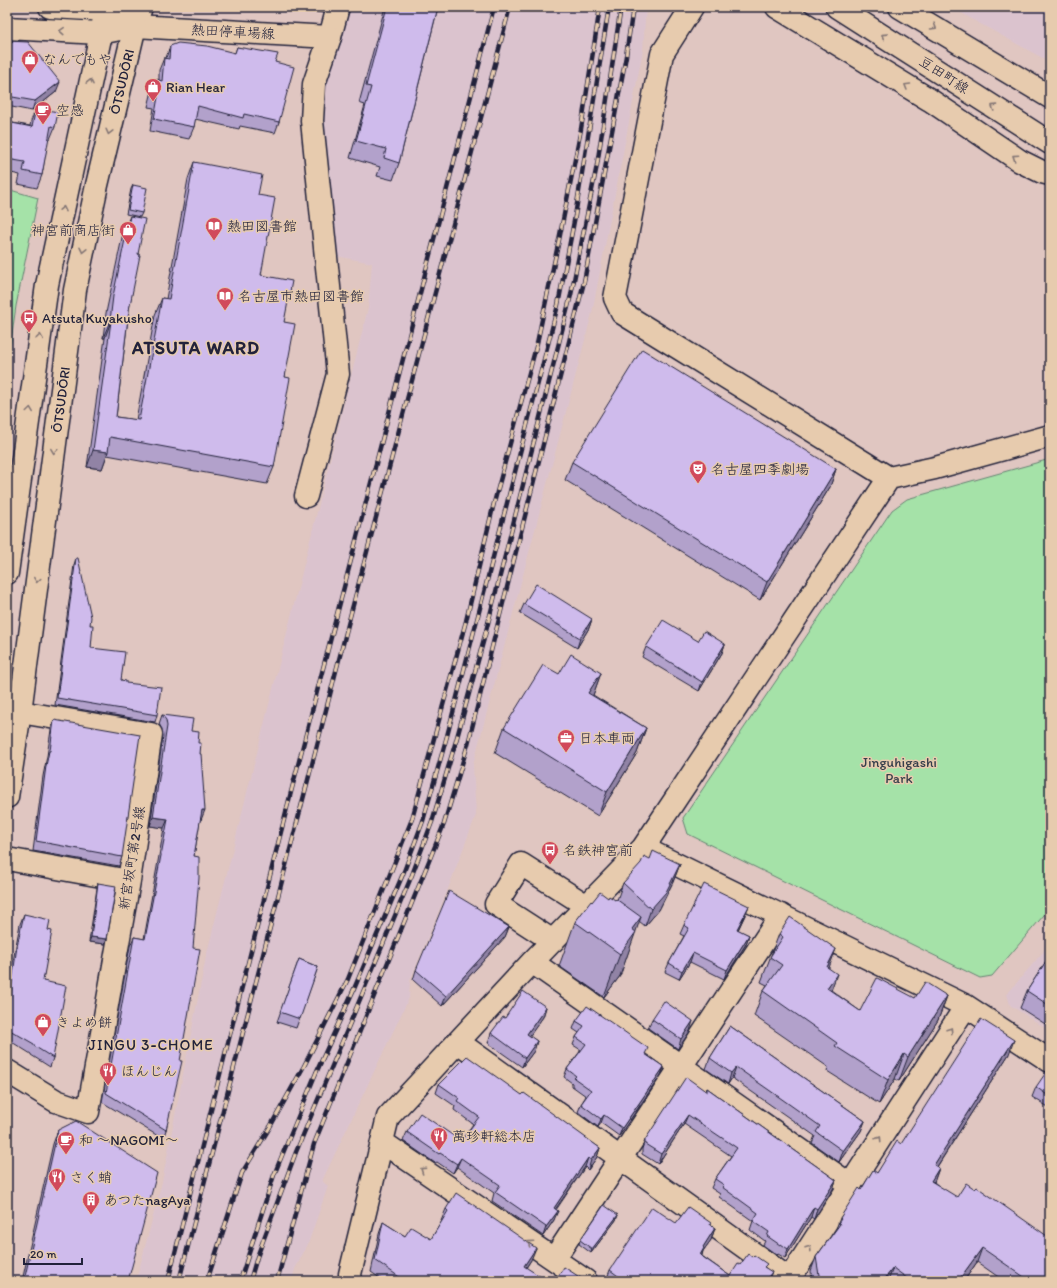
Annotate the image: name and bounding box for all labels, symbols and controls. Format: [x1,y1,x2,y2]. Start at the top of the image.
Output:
street label: 熱田停車場線 [191,21,275,43]
one-way arrow [930,22,937,30]
one-way arrow [59,27,65,35]
one-way arrow [881,34,888,41]
street label: ŌTSUDŌRI [106,47,138,116]
shop icon: なんでもや [20,49,40,74]
place label: なんでもや [43,51,112,68]
street label: 豆田町線 [916,53,972,97]
shop icon: Rian Hear [143,77,163,102]
one-way arrow [86,78,94,85]
place label: Rian Hear [166,79,226,96]
one-way arrow [904,83,911,90]
cafe icon: 空感 [33,100,53,125]
place label: 空感 [56,102,84,119]
one-way arrow [991,104,998,112]
one-way arrow [106,129,114,135]
one-way arrow [1012,155,1019,162]
one-way arrow [59,206,67,212]
library icon: 熱田図書館 [204,216,224,241]
place label: 熱田図書館 [227,218,297,235]
shop icon: 神宮前商店街 [118,220,138,245]
place label: 神宮前商店街 [31,222,115,239]
one-way arrow [80,247,88,253]
library icon: 名古屋市熱田図書館 [215,286,235,311]
place label: 名古屋市熱田図書館 [238,288,364,305]
bus stop icon: Atsuta Kuyakusho [19,308,39,333]
place label: Atsuta Kuyakusho [42,310,152,327]
one-way arrow [35,334,44,340]
district label: ATSUTA WARD [131,337,260,359]
street label: ŌTSUDŌRI [48,366,73,434]
one-way arrow [25,407,34,413]
one-way arrow [50,448,59,454]
theatre icon: 名古屋四季劇場 [688,459,708,484]
place label: 名古屋四季劇場 [711,461,809,478]
one-way arrow [33,577,42,583]
office icon: 日本車両 [556,728,576,753]
place label: 日本車両 [579,730,635,747]
park label: Jinguhigashi Park [861,754,937,787]
street label: 新宮坂町第2号線 [115,805,149,911]
bus stop icon: 名鉄神宮前 [540,840,560,865]
place label: 名鉄神宮前 [563,842,633,859]
shop icon: きよめ餅 [33,1012,53,1037]
place label: きよめ餅 [56,1014,112,1031]
one-way arrow [946,1027,953,1034]
district label: JINGU 3-CHOME [89,1036,213,1054]
restaurant icon: ほんじん [98,1061,118,1086]
place label: ほんじん [121,1063,177,1080]
restaurant icon: 萬珍軒総本店 [429,1126,449,1151]
place label: 萬珍軒総本店 [452,1128,536,1145]
cafe icon: 和 ～NAGOMI～ [56,1130,76,1155]
place label: 和 ～NAGOMI～ [79,1132,178,1149]
one-way arrow [874,1136,882,1143]
restaurant icon: さく蛸 [47,1167,67,1192]
one-way arrow [420,1167,427,1175]
place label: さく蛸 [70,1169,112,1186]
building icon: あつたnagAya [81,1190,101,1215]
place label: あつたnagAya [104,1192,190,1209]
scale bar [24,1240,82,1266]
one-way arrow [528,1241,535,1248]
one-way arrow [804,1245,811,1252]
text: 20 m [30,1247,57,1261]

